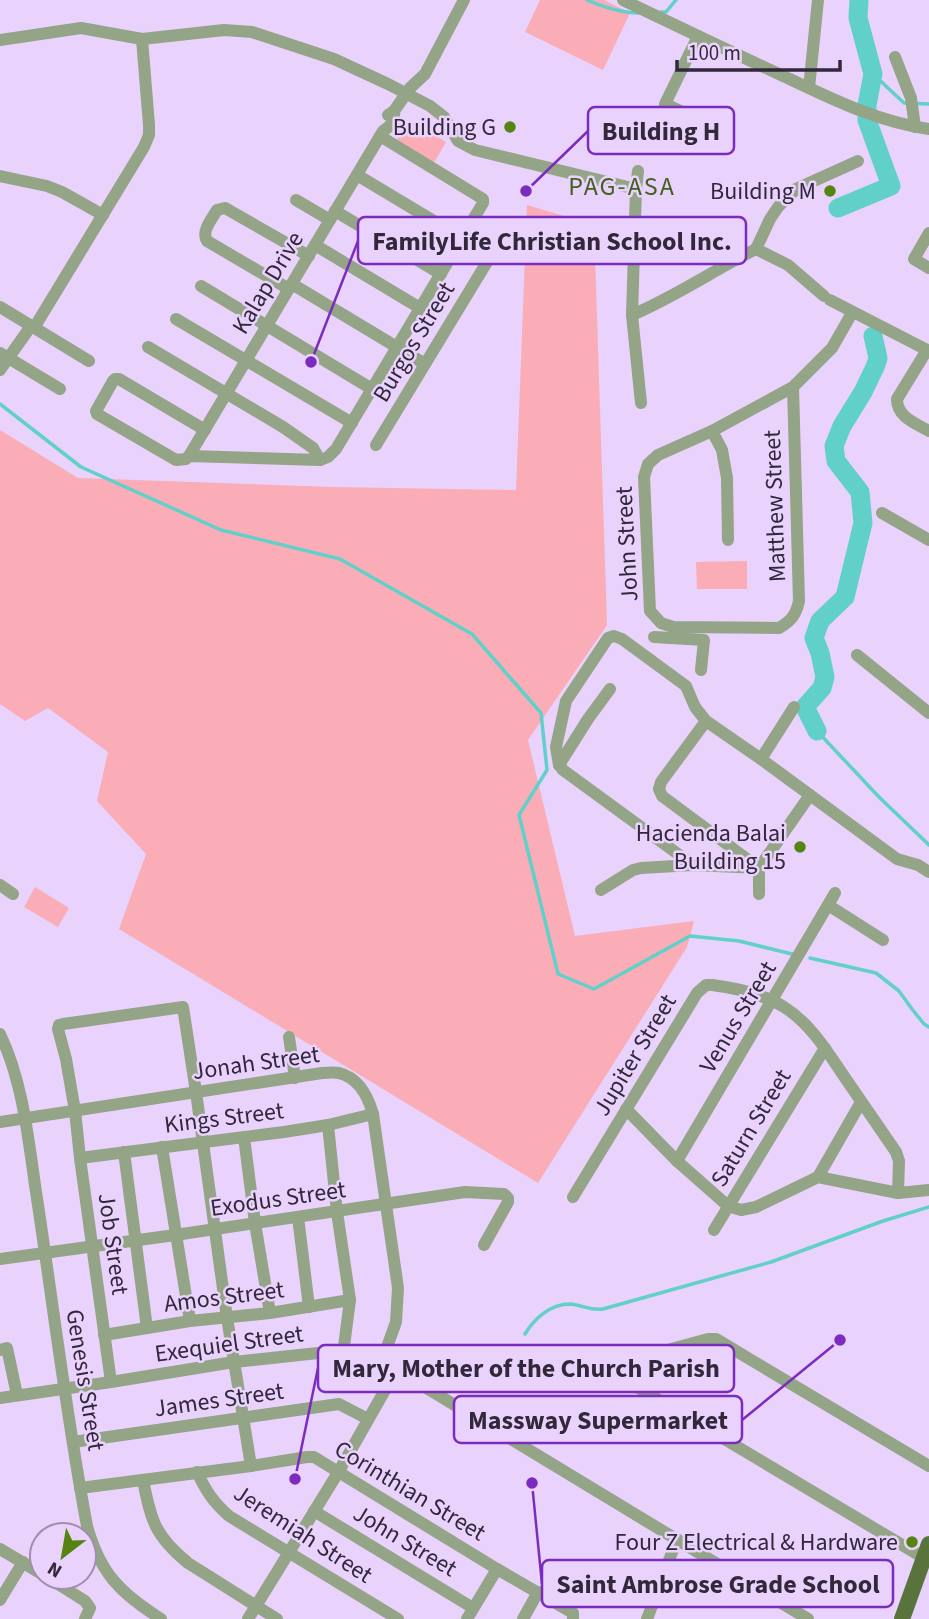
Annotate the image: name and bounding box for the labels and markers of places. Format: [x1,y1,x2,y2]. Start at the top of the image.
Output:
callout: Building H [588,107,734,154]
place label: Building G [393,110,496,145]
marker: Building G [502,119,518,135]
place label: Building M [710,174,816,209]
marker: Building M [822,183,838,199]
callout: FamilyLife Christian School Inc. [358,217,746,264]
place label: Hacienda Balai Building 15 [636,816,786,879]
marker: Hacienda Balai Building 15 [792,839,808,855]
callout: Mary, Mother of the Church Parish [318,1345,734,1392]
callout: Massway Supermarket [454,1396,742,1443]
place label: Four Z Electrical & Hardware [614,1525,898,1560]
marker: Four Z Electrical & Hardware [904,1534,920,1550]
callout: Saint Ambrose Grade School [542,1560,893,1607]

